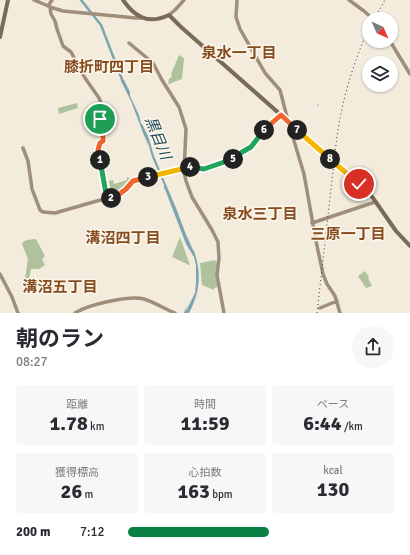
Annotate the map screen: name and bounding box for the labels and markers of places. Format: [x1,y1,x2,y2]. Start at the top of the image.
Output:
pin [83,102,117,136]
pin: 6 [254,120,274,140]
pin: 7 [287,120,307,140]
pin: 5 [223,149,243,169]
pin: 8 [320,149,340,169]
pin: 1 [90,150,110,170]
pin: 4 [180,157,200,177]
pin: 3 [138,167,158,187]
pin [342,167,376,201]
pin: 2 [101,188,121,208]

